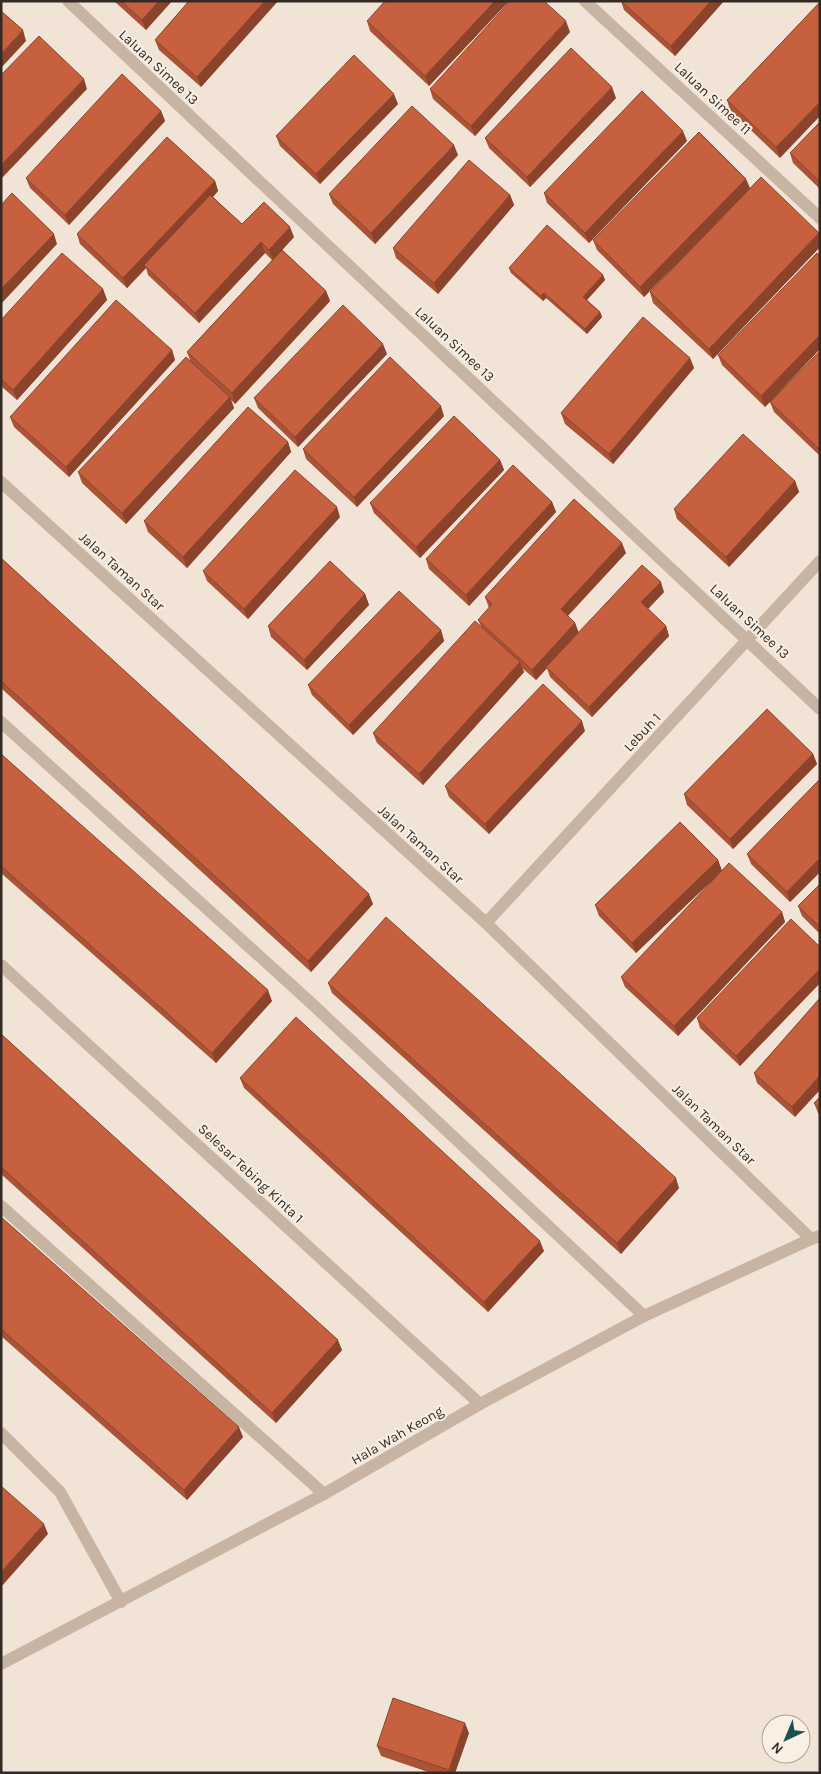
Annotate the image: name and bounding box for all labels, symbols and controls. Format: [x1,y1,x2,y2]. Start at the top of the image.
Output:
street label: Laluan Simee 13 [115,26,202,109]
street label: Laluan Simee 11 [671,58,755,138]
street label: Laluan Simee 13 [411,303,498,386]
street label: Jalan Taman Star [75,528,169,615]
street label: Laluan Simee 13 [706,580,793,663]
street label: Lebuh 1 [620,709,665,755]
street label: Jalan Taman Star [374,801,468,888]
street label: Jalan Taman Star [668,1080,760,1169]
street label: Selesar Tebing Kinta 1 [195,1120,307,1226]
street label: Hala Wah Keong [348,1402,446,1469]
north arrow [761,1714,811,1764]
text: N [768,1738,787,1758]

